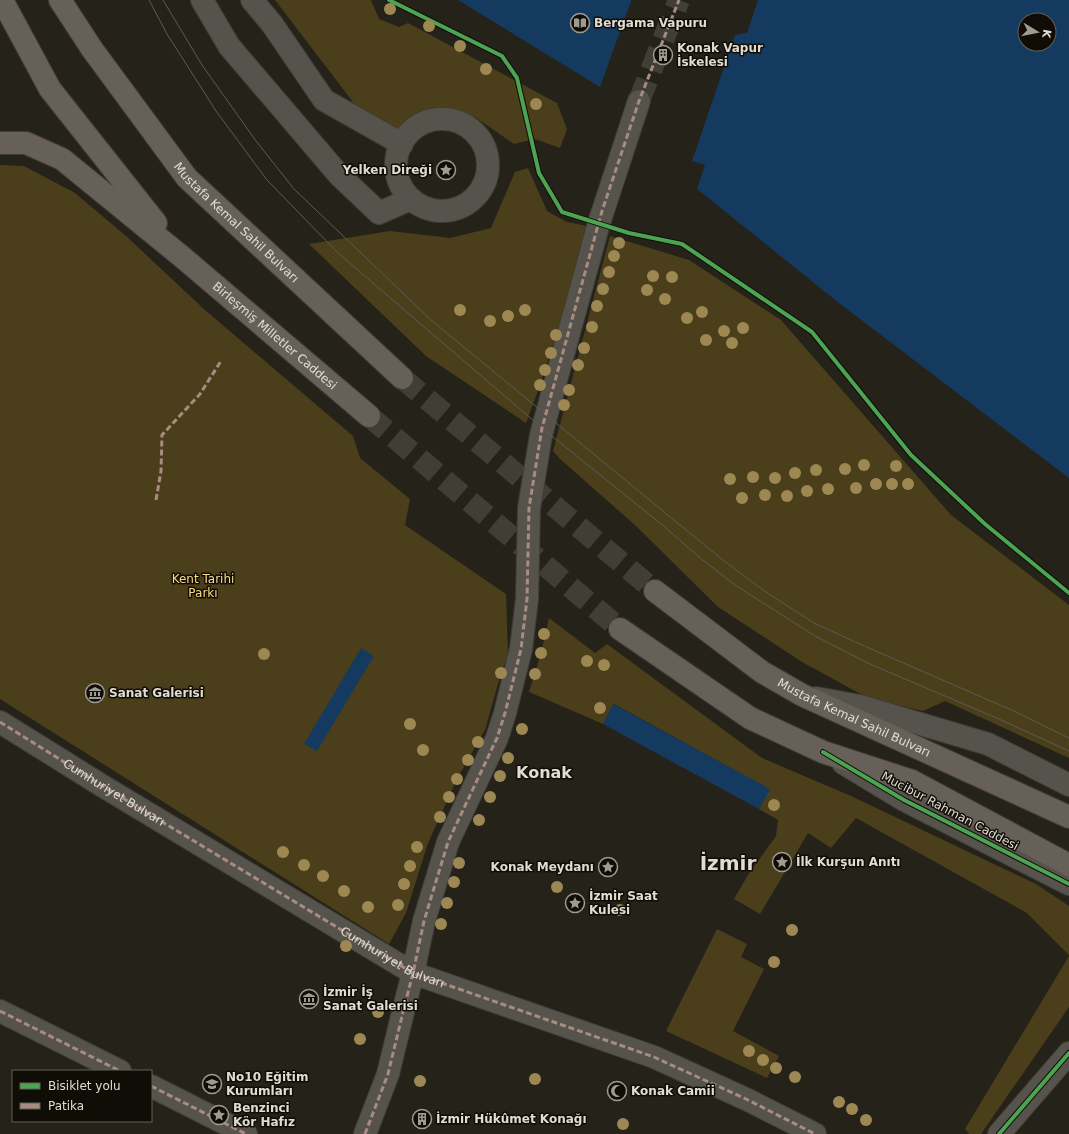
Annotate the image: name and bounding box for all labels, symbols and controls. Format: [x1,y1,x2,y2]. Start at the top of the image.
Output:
library icon: Bergama Vapuru [569,12,591,34]
north arrow [1017,12,1057,52]
place label: Bergama Vapuru [594,16,707,30]
text: K [1039,28,1053,39]
place label: Konak Vapur İskelesi [677,41,763,69]
building icon: Konak Vapur İskelesi [652,44,674,66]
place icon: Yelken Direği [435,159,457,181]
street label: Mustafa Kemal Sahil Bulvarı [171,160,302,285]
place label: Yelken Direği [342,163,432,177]
street label: Birleşmiş Milletler Caddesi [210,279,340,393]
park label: Kent Tarihi Parkı [172,572,234,600]
street label: Mustafa Kemal Sahil Bulvarı [775,675,933,760]
museum icon: Sanat Galerisi [84,682,106,704]
place label: Sanat Galerisi [109,686,204,700]
street label: Cumhuriyet Bulvarı [61,756,167,829]
district label: Konak [516,763,572,782]
street label: Mucibur Rahman Caddesi [879,769,1021,853]
district label: İzmir [700,851,756,875]
place icon: İlk Kurşun Anıtı [771,851,793,873]
place label: İlk Kurşun Anıtı [796,854,900,869]
place icon: Konak Meydanı [597,856,619,878]
place label: Konak Meydanı [491,860,594,874]
place label: İzmir Saat Kulesi [589,888,658,917]
place icon: İzmir Saat Kulesi [564,892,586,914]
street label: Cumhuriyet Bulvarı [338,924,446,990]
place label: İzmir İş Sanat Galerisi [323,984,418,1013]
museum icon: İzmir İş Sanat Galerisi [298,988,320,1010]
legend [12,1070,152,1122]
place label: No10 Eğitim Kurumları [226,1070,308,1098]
school or university icon: No10 Eğitim Kurumları [201,1073,223,1095]
text: Bisiklet yolu [48,1079,121,1093]
mosque icon: Konak Camii [606,1080,628,1102]
place label: Konak Camii [631,1084,715,1098]
text: Patika [48,1099,84,1113]
place label: Benzinci Kör Hafız [233,1101,295,1129]
place icon: Benzinci Kör Hafız [208,1104,230,1126]
building icon: İzmir Hükûmet Konağı [411,1108,433,1130]
place label: İzmir Hükûmet Konağı [436,1111,587,1126]

